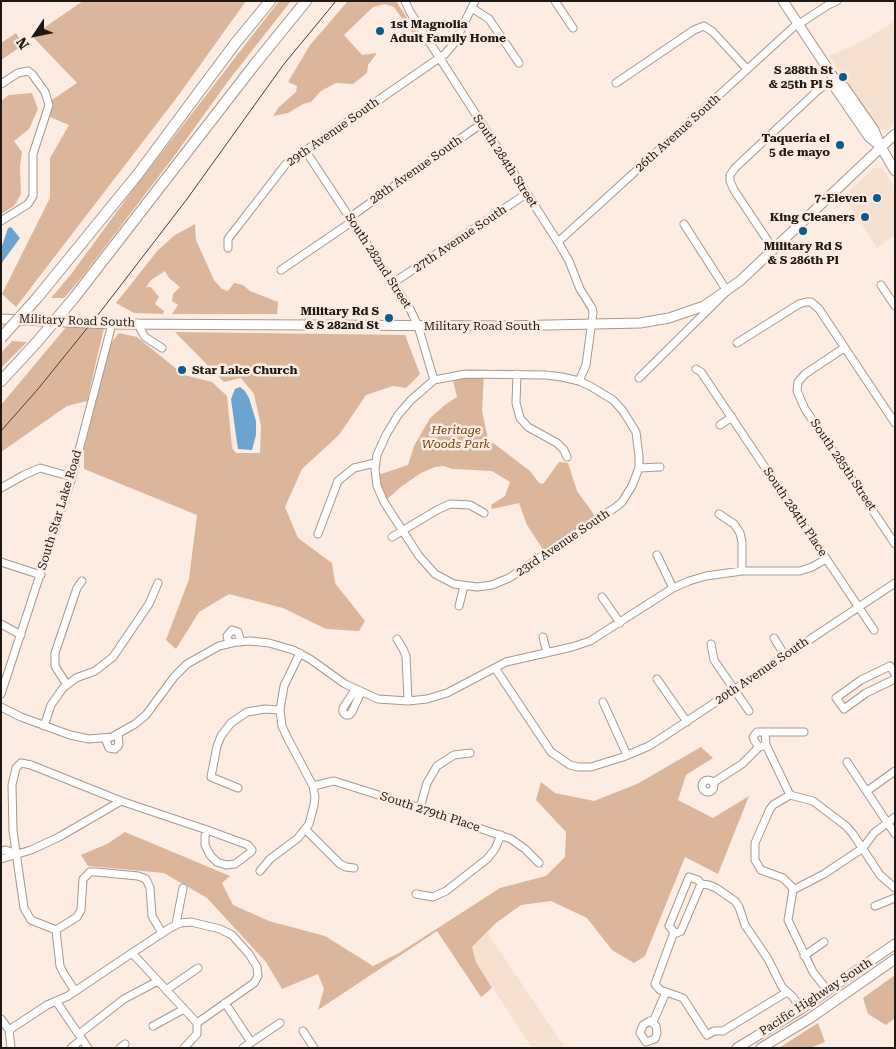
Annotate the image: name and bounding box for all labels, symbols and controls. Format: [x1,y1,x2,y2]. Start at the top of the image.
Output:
north arrow [10,10,60,60]
place label: 1st Magnolia Adult Family Home [390,17,506,45]
marker: 1st Magnolia Adult Family Home [374,25,386,37]
text: N [13,34,32,52]
place label: S 288th St & 25th Pl S [769,63,833,91]
marker: S 288th St & 25th Pl S [837,71,849,83]
street label: 26th Avenue South [632,91,724,175]
street label: 29th Avenue South [284,95,382,169]
street label: South 284th Street [470,112,540,210]
place label: Taquería el 5 de mayo [761,131,830,159]
street label: 28th Avenue South [367,133,465,207]
marker: Taquería el 5 de mayo [834,139,846,151]
place label: 7-Eleven [814,191,867,205]
marker: 7-Eleven [871,192,883,204]
street label: 27th Avenue South [411,202,509,276]
place label: King Cleaners [770,210,855,224]
street label: South 282nd Street [342,211,414,311]
marker: King Cleaners [859,211,871,223]
marker: Military Rd S & S 286th Pl [797,225,809,237]
place label: Military Rd S & S 286th Pl [764,239,842,267]
place label: Military Rd S & S 282nd St [300,304,379,332]
street label: Military Road South [19,312,135,330]
marker: Military Rd S & S 282nd St [383,312,395,324]
street label: Military Road South [424,319,540,333]
place label: Star Lake Church [192,363,297,377]
marker: Star Lake Church [176,364,188,376]
street label: South 285th Street [807,416,879,514]
park label: Heritage Woods Park [422,423,490,451]
street label: South Star Lake Road [35,448,85,572]
street label: South 284th Place [760,465,830,559]
street label: 23rd Avenue South [513,506,613,580]
street label: 20th Avenue South [713,634,811,708]
street label: South 279th Place [378,789,482,835]
street label: Pacific Highway South [757,955,875,1039]

